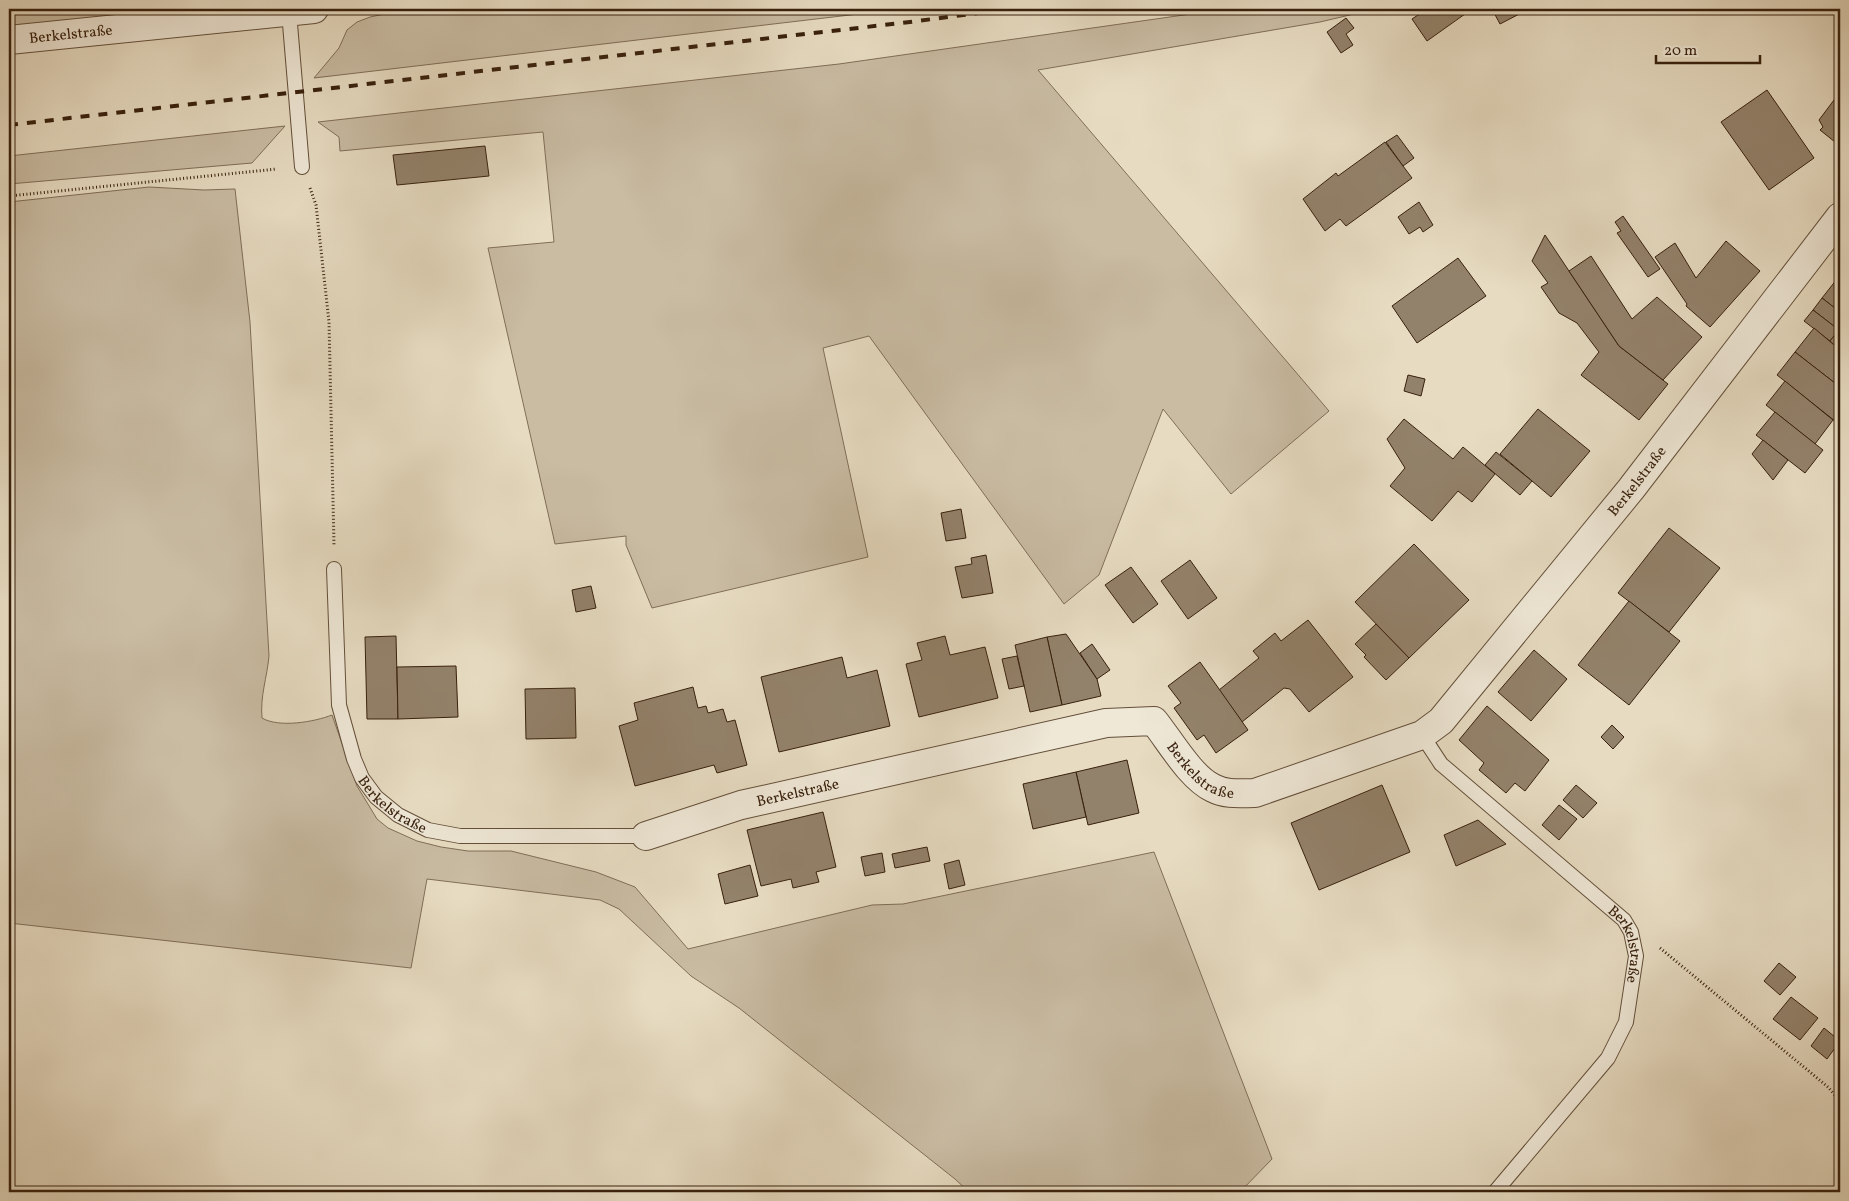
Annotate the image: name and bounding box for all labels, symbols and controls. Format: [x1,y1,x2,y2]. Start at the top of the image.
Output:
street label: Berkelstraße [28,21,114,50]
scale bar [1656,32,1760,64]
text: 20 m [1664,41,1697,62]
street label: Berkelstraße [1604,442,1672,521]
street label: Berkelstraße [1161,738,1235,805]
street label: Berkelstraße [352,772,430,840]
street label: Berkelstraße [755,774,841,813]
street label: Berkelstraße [1602,901,1645,984]

